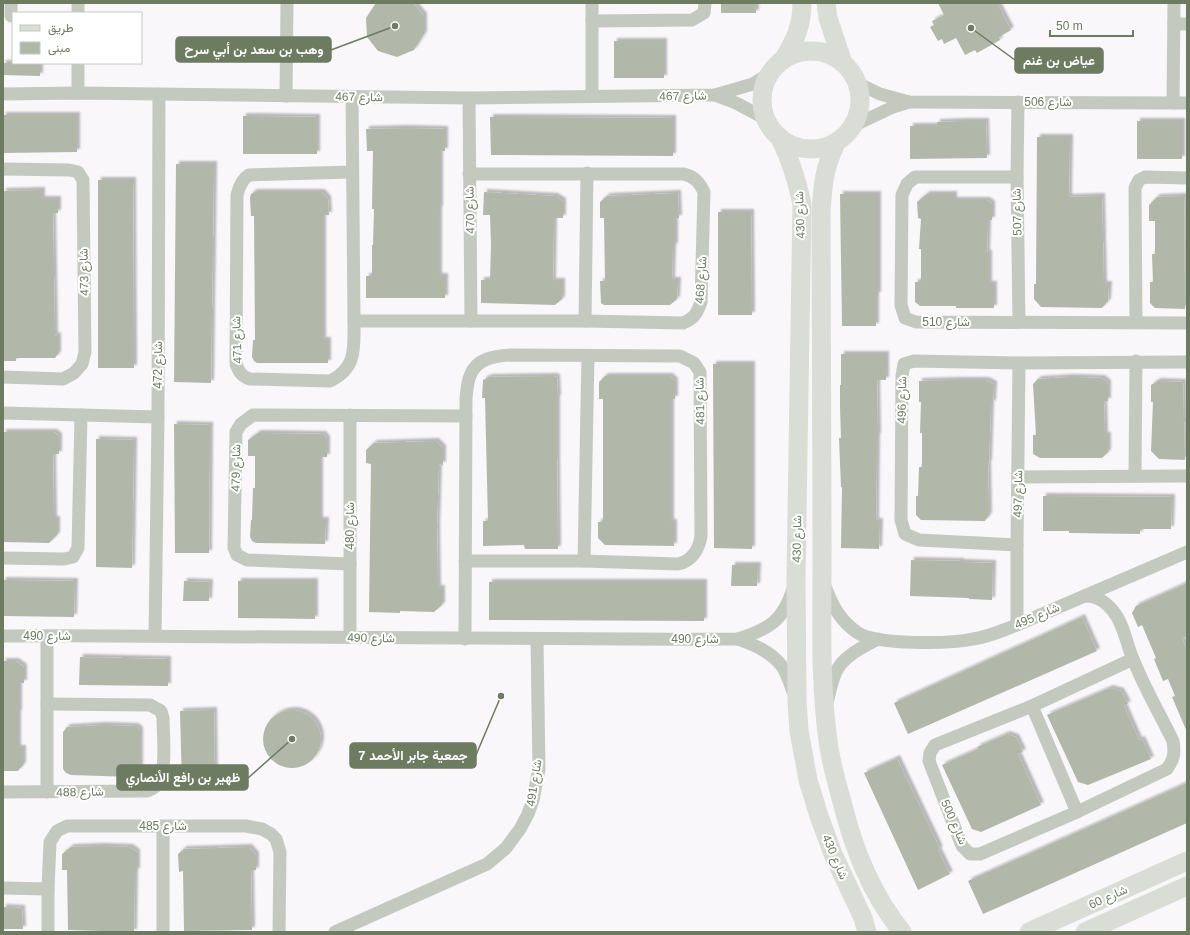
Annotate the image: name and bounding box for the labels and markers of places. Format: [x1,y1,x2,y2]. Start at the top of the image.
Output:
callout: وهب بن سعد بن أبي سرح [176,37,331,62]
callout: عياض بن غنم [1015,48,1103,73]
callout: جمعية جابر الأحمد 7 [350,743,476,768]
callout: ظهير بن رافع الأنصاري [117,765,248,790]

